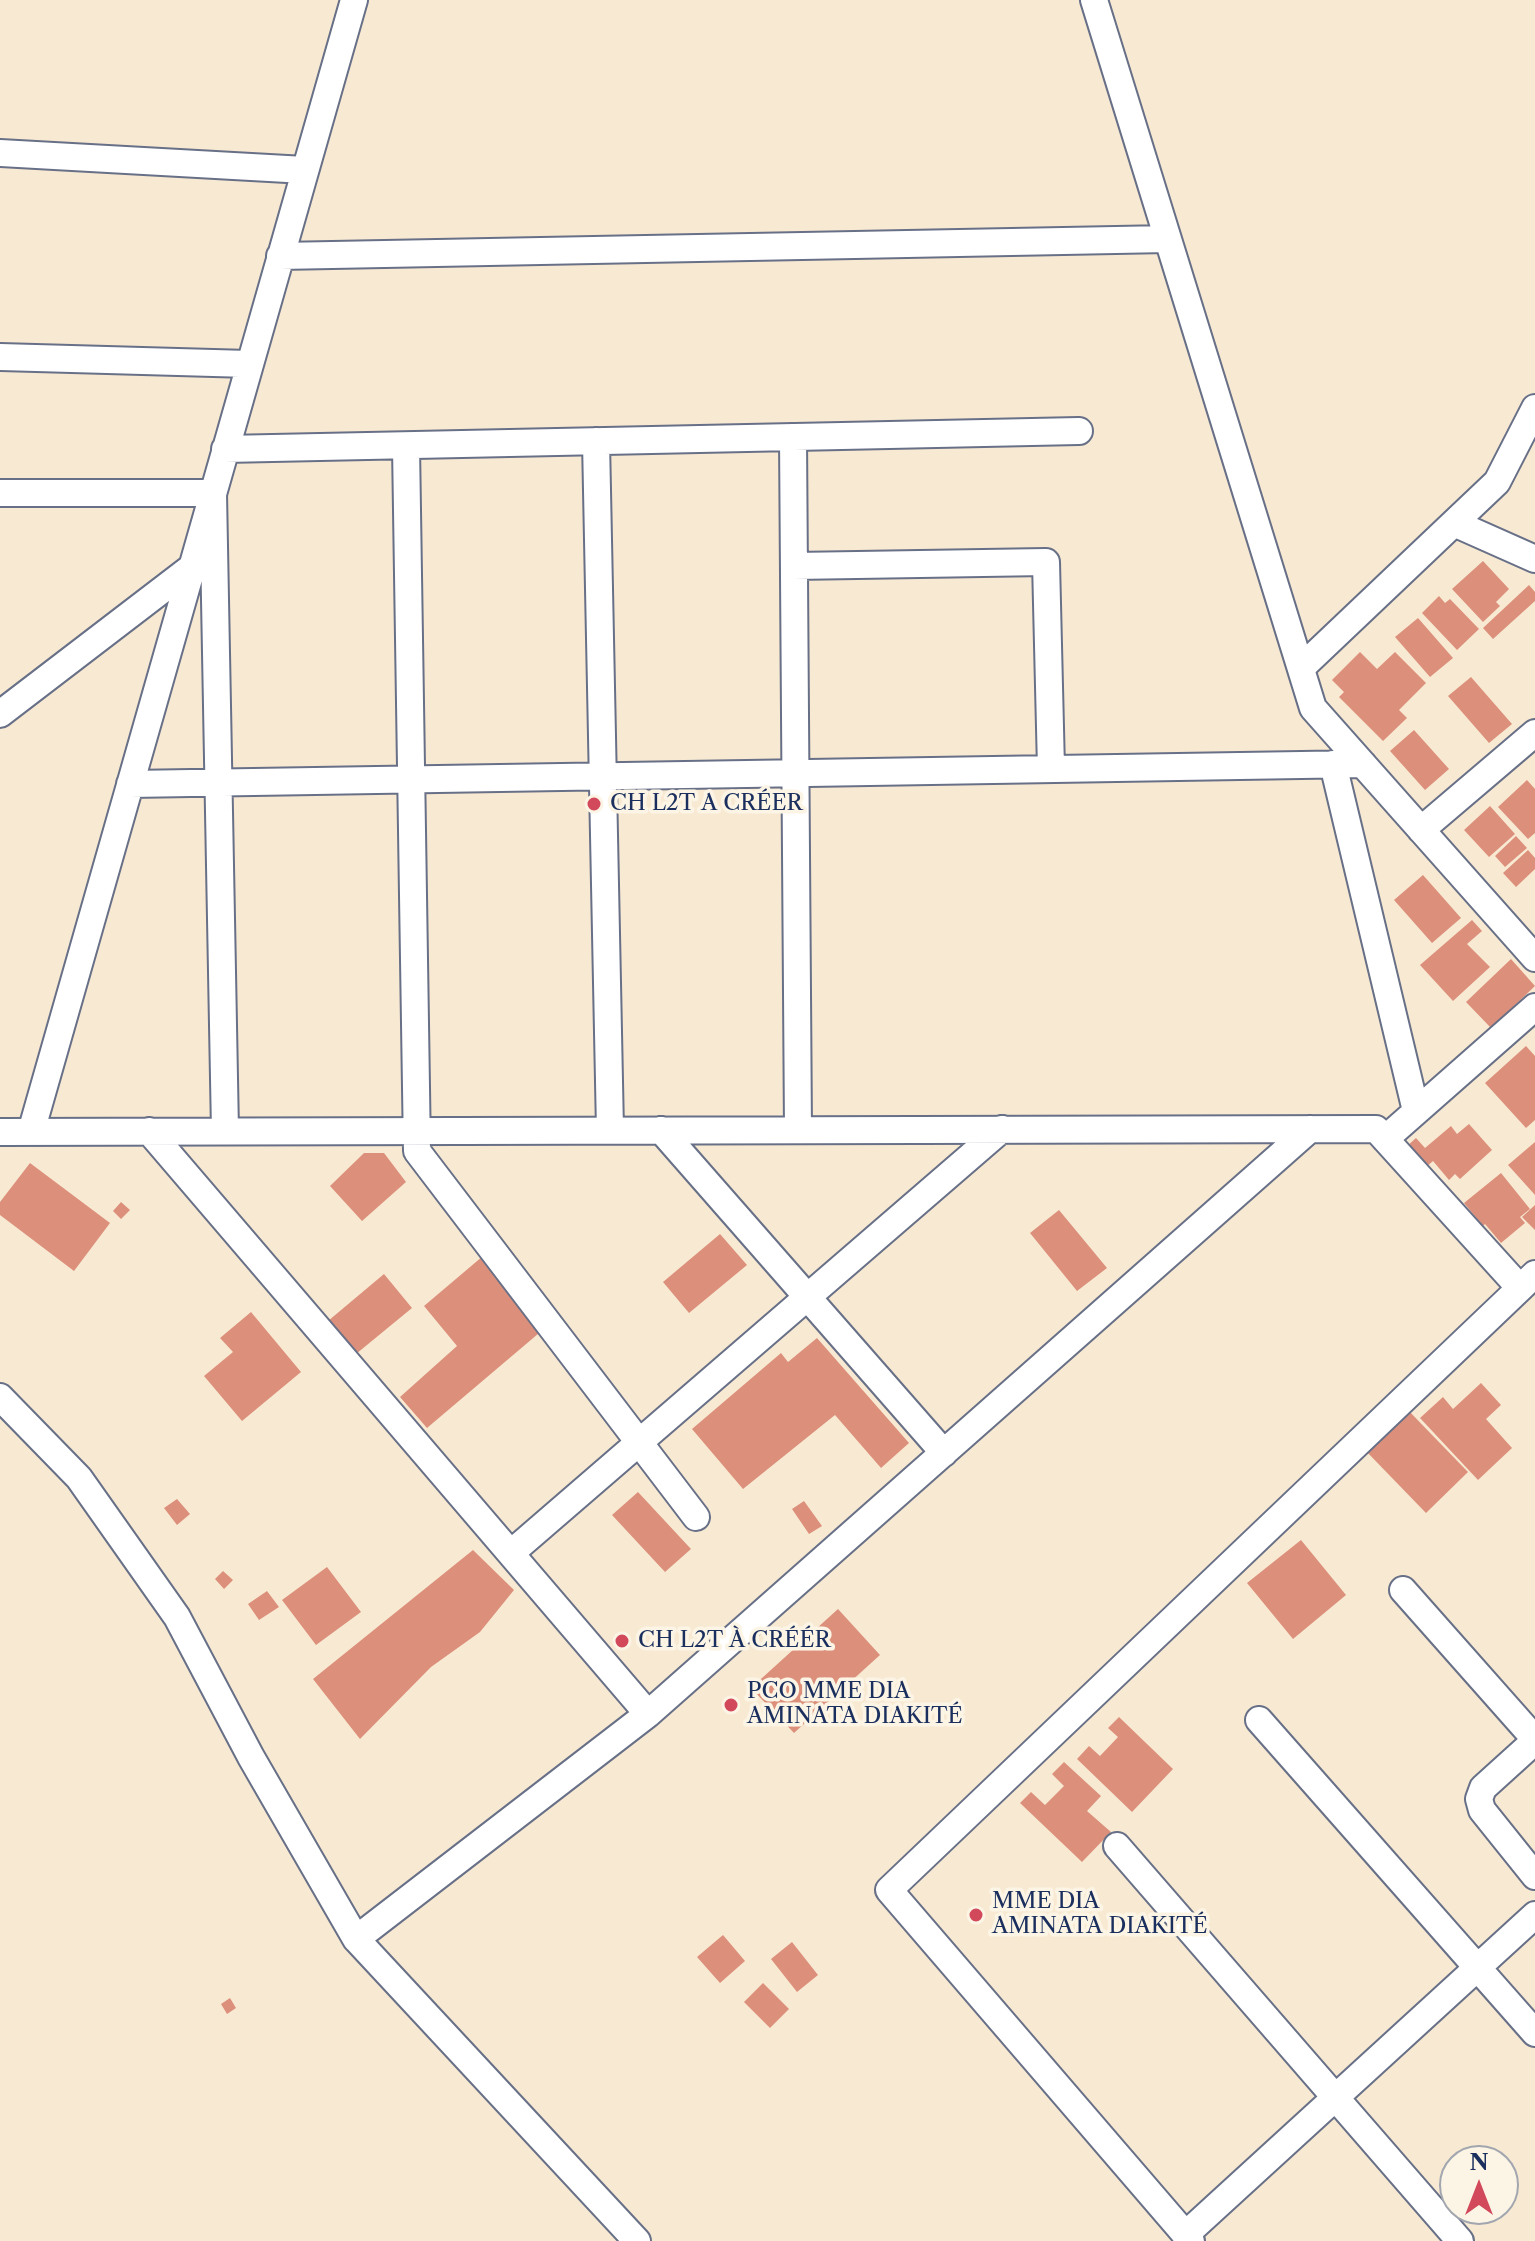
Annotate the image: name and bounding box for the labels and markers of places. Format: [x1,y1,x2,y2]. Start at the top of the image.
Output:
place label: CH L2T A CRÉER [610,791,803,817]
marker: CH L2T A CRÉER [585,795,603,813]
place label: CH L2T À CRÉÉR [638,1628,831,1654]
marker: CH L2T À CRÉÉR [613,1632,631,1650]
place label: PCO MME DIA AMINATA DIAKITÉ [747,1679,963,1730]
marker: PCO MME DIA AMINATA DIAKITÉ [722,1696,740,1714]
place label: MME DIA AMINATA DIAKITÉ [992,1889,1208,1940]
marker: MME DIA AMINATA DIAKITÉ [967,1906,985,1924]

